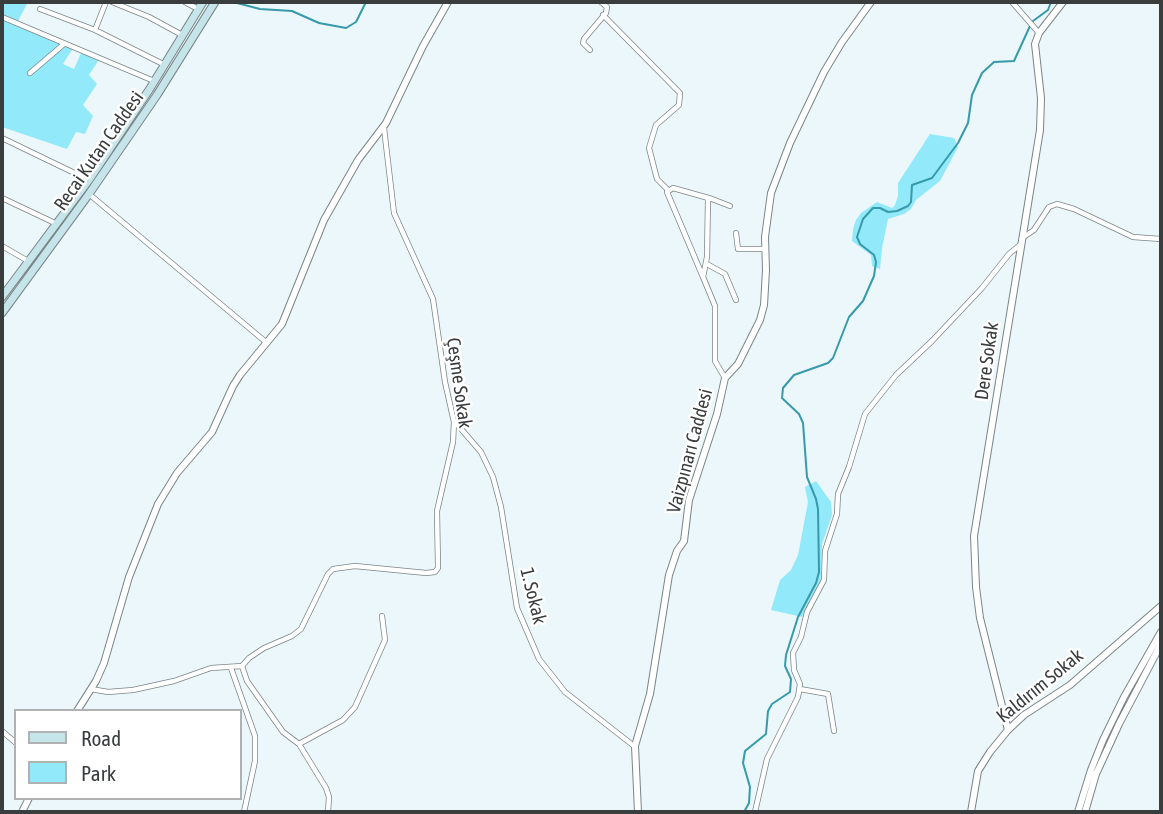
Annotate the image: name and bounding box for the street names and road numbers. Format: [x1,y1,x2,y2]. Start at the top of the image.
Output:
street label: Recai Kutan Caddesi [49,87,149,215]
street label: Dere Sokak [970,321,1004,401]
street label: Çeşme Sokak [441,336,477,430]
street label: Vaizpınarı Caddesi [662,386,718,516]
street label: 1. Sokak [515,565,551,627]
street label: Kaldırım Sokak [992,644,1088,728]

